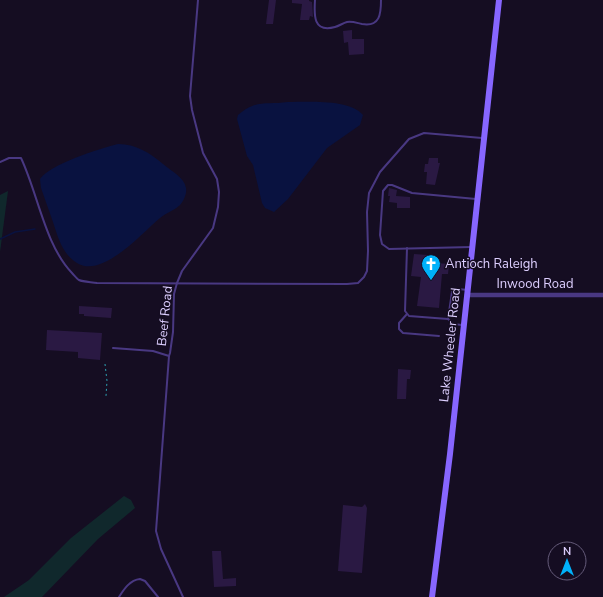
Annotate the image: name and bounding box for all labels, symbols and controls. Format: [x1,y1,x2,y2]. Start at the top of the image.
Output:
church icon: Antioch Raleigh [420,253,442,281]
place label: Antioch Raleigh [445,255,538,273]
street label: Inwood Road [496,275,574,293]
street label: Beef Road [153,285,177,347]
street label: Lake Wheeler Road [435,287,465,403]
north arrow [547,541,587,581]
text: N [563,544,571,559]

